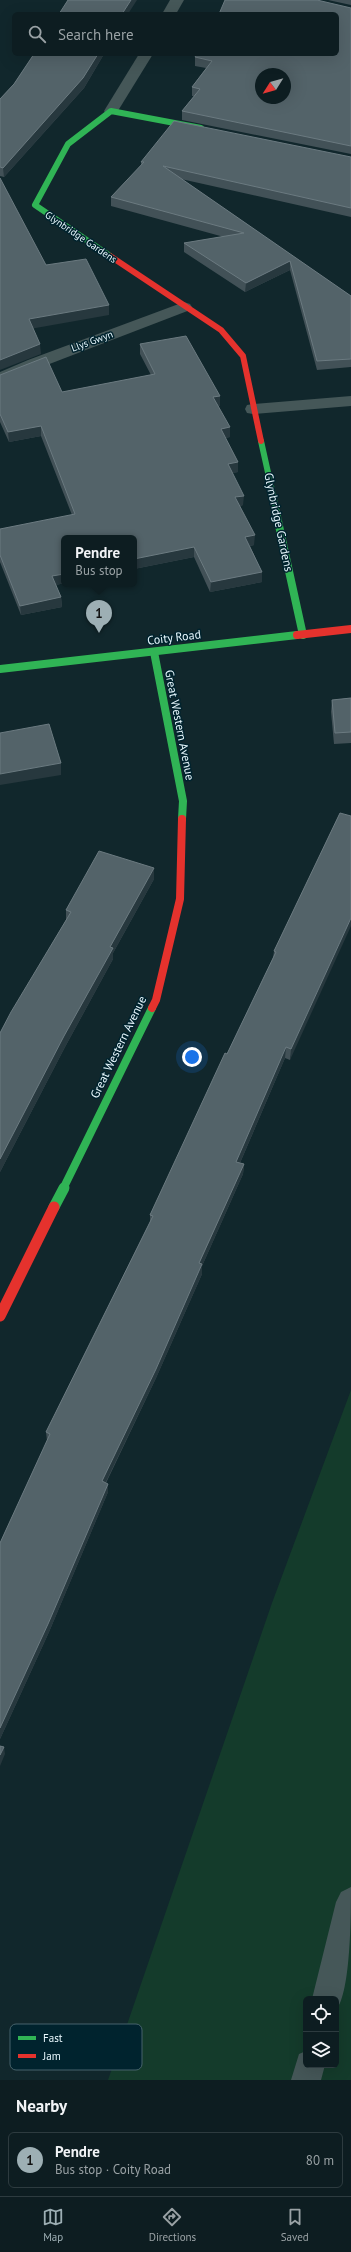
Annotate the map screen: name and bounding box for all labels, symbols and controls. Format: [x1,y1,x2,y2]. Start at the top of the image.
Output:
search box [12,12,339,56]
icon: search [26,23,48,45]
text: Search here [58,25,134,44]
north arrow [255,68,291,104]
street label: Glynbridge Gardens [43,208,119,266]
street label: Llys Gwyn [69,327,115,355]
street label: Glynbridge Gardens [261,471,297,573]
popup [61,535,137,587]
text: Pendre [75,543,120,562]
text: Bus stop [75,562,123,579]
pin: 1 [86,600,112,633]
street label: Coity Road [146,626,202,648]
street label: Great Western Avenue [162,669,198,781]
street label: Great Western Avenue [87,993,149,1101]
your location [182,1047,202,1067]
map controls [303,1996,339,2068]
button: locate [303,1996,339,2032]
legend [10,2024,142,2070]
text: Fast [43,2031,63,2045]
button: layers [303,2032,339,2068]
text: Jam [42,2049,61,2063]
text: Nearby [16,2095,67,2117]
text: Pendre [55,2142,100,2161]
text: 1 [26,2152,34,2169]
text: 80 m [306,2152,334,2169]
text: Bus stop · Coity Road [55,2161,171,2178]
tab: Map [42,2206,64,2244]
tab: Directions [149,2206,196,2244]
tab: Saved [281,2206,309,2244]

